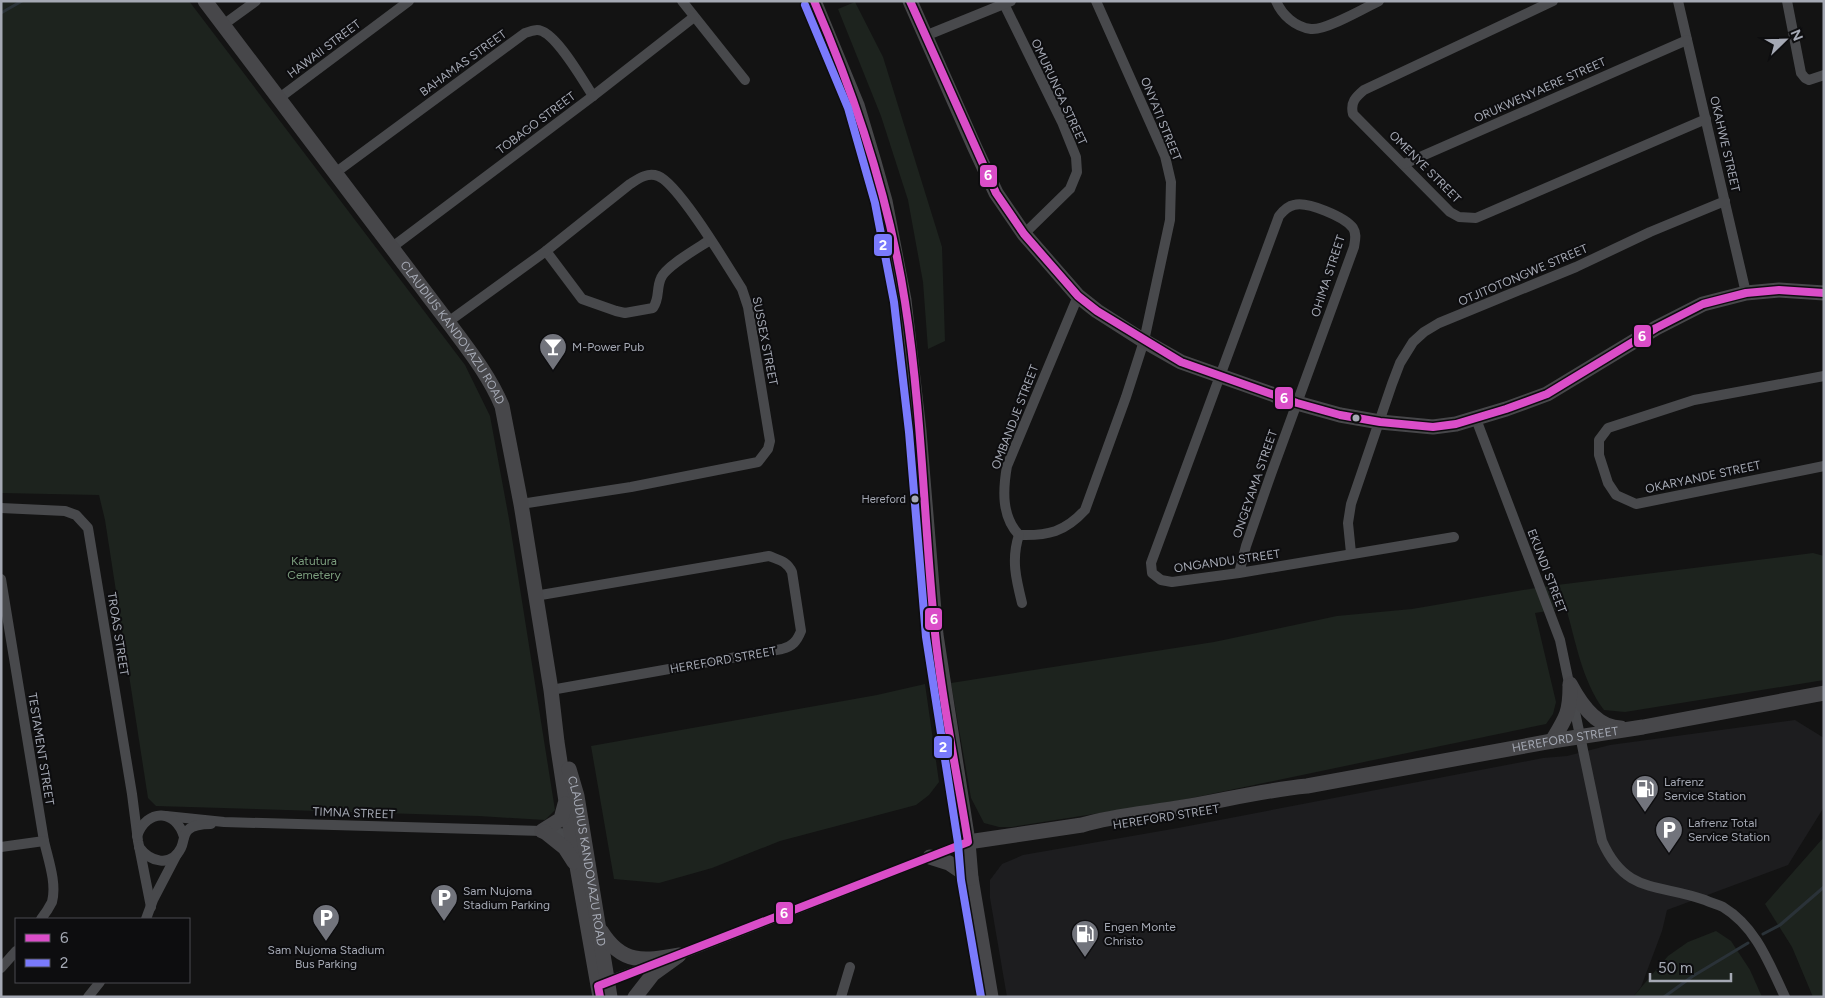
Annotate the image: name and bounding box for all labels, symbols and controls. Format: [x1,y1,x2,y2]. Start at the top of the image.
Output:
north arrow [1760,15,1810,65]
street label: HAWAII STREET [285,17,364,81]
street label: BAHAMAS STREET [417,27,509,99]
text: N [1787,27,1806,43]
street label: OMURUNGA STREET [1028,37,1090,148]
street label: ORUKWENYAERE STREET [1472,54,1608,125]
street label: ONYATI STREET [1138,75,1184,163]
street label: TOBAGO STREET [494,89,578,157]
street label: OKAHWE STREET [1707,95,1743,194]
street label: OMENYE STREET [1386,128,1464,206]
line badge: 6 [979,164,998,188]
text: 6 [984,167,992,184]
line badge: 2 [873,233,893,257]
street label: OHIMA STREET [1308,233,1348,319]
text: 2 [879,237,887,254]
street label: OTJITOTONGWE STREET [1456,241,1590,309]
street label: CLAUDIUS KANDOVAZU ROAD [397,258,507,407]
street label: SUSSEX STREET [750,295,781,387]
line badge: 6 [1633,324,1652,348]
text: 6 [1638,328,1646,345]
bar icon: M-Power Pub [538,332,568,371]
place label: M-Power Pub [572,340,644,354]
street label: OMBANDJE STREET [989,362,1042,471]
line badge: 6 [1274,386,1294,410]
text: 6 [1280,390,1288,407]
unlabelled marker [1351,413,1361,423]
street label: ONGEYAMA STREET [1230,428,1280,540]
street label: OKARYANDE STREET [1644,458,1762,496]
place label: Hereford [861,493,906,506]
marker: Hereford [910,494,920,504]
street label: EKUNDI STREET [1525,527,1570,615]
street label: ONGANDU STREET [1173,547,1281,575]
park label: Katutura Cemetery [287,554,341,582]
street label: TROAS STREET [104,591,132,677]
line badge: 6 [924,607,943,631]
text: 6 [930,611,938,628]
street label: HEREFORD STREET [669,644,778,676]
street label: TESTAMENT STREET [25,692,57,807]
street label: HEREFORD STREET [1511,724,1620,755]
line badge: 2 [933,735,953,759]
text: 2 [939,739,947,756]
street label: CLAUDIUS KANDOVAZU ROAD [565,774,609,947]
fuel station icon: Lafrenz Service Station [1630,774,1660,813]
place label: Lafrenz Service Station [1664,775,1746,803]
street label: HEREFORD STREET [1112,802,1221,832]
street label: TIMNA STREET [312,805,396,821]
parking icon: Lafrenz Total Service Station [1654,815,1684,854]
place label: Lafrenz Total Service Station [1688,816,1770,844]
parking icon: Sam Nujoma Stadium Parking [429,883,459,922]
place label: Sam Nujoma Stadium Parking [463,884,550,912]
line badge: 6 [775,901,794,925]
parking icon: Sam Nujoma Stadium Bus Parking [311,903,341,942]
text: 6 [780,905,788,922]
legend [15,918,190,983]
fuel station icon: Engen Monte Christo [1070,919,1100,958]
place label: Engen Monte Christo [1104,920,1176,948]
text: 6 [60,929,69,947]
place label: Sam Nujoma Stadium Bus Parking [268,943,384,971]
scale bar [1650,950,1731,982]
text: 2 [60,954,68,972]
text: 50 m [1658,959,1693,977]

